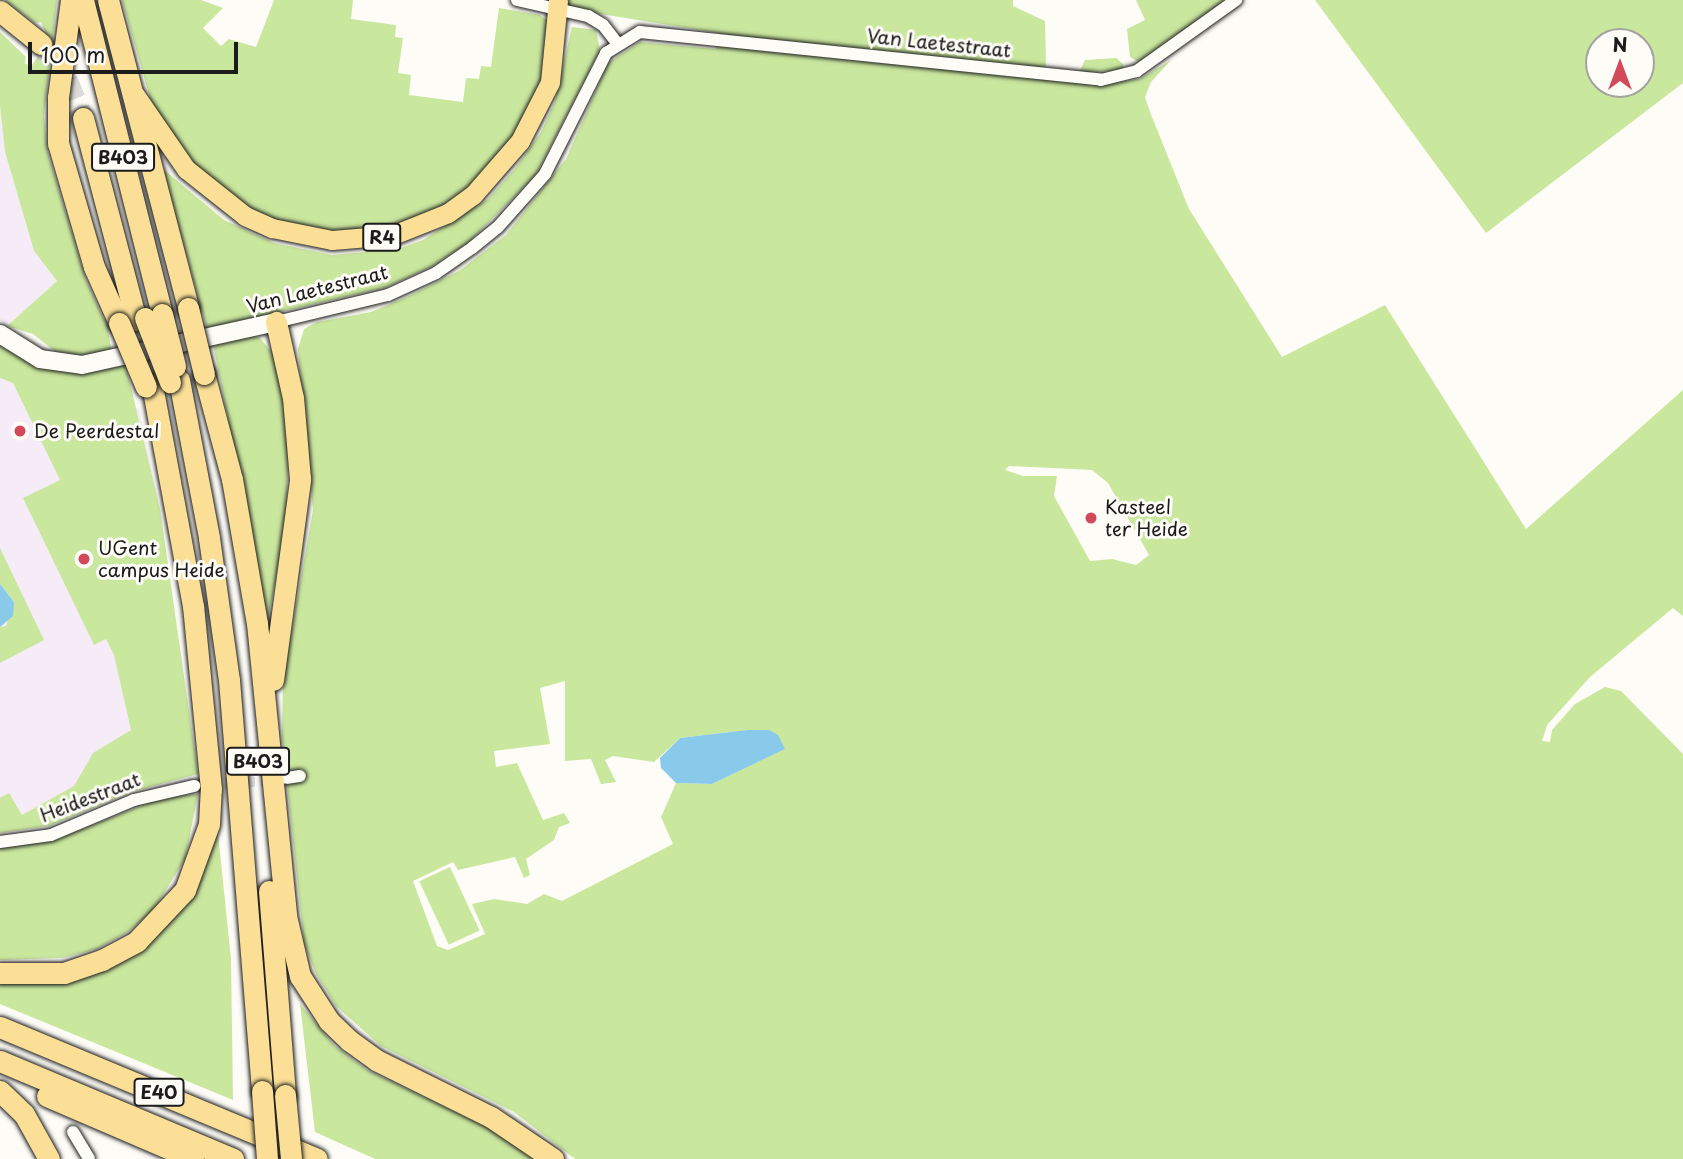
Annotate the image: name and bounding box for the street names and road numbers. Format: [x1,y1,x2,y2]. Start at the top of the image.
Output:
street label: Van Laetestraat [866,24,1012,62]
road number: B403 [90,142,156,172]
road number: R4 [361,222,403,251]
street label: Van Laetestraat [244,260,390,318]
road number: B403 [225,746,291,776]
street label: Heidestraat [37,767,143,827]
road number: E40 [133,1078,185,1106]

